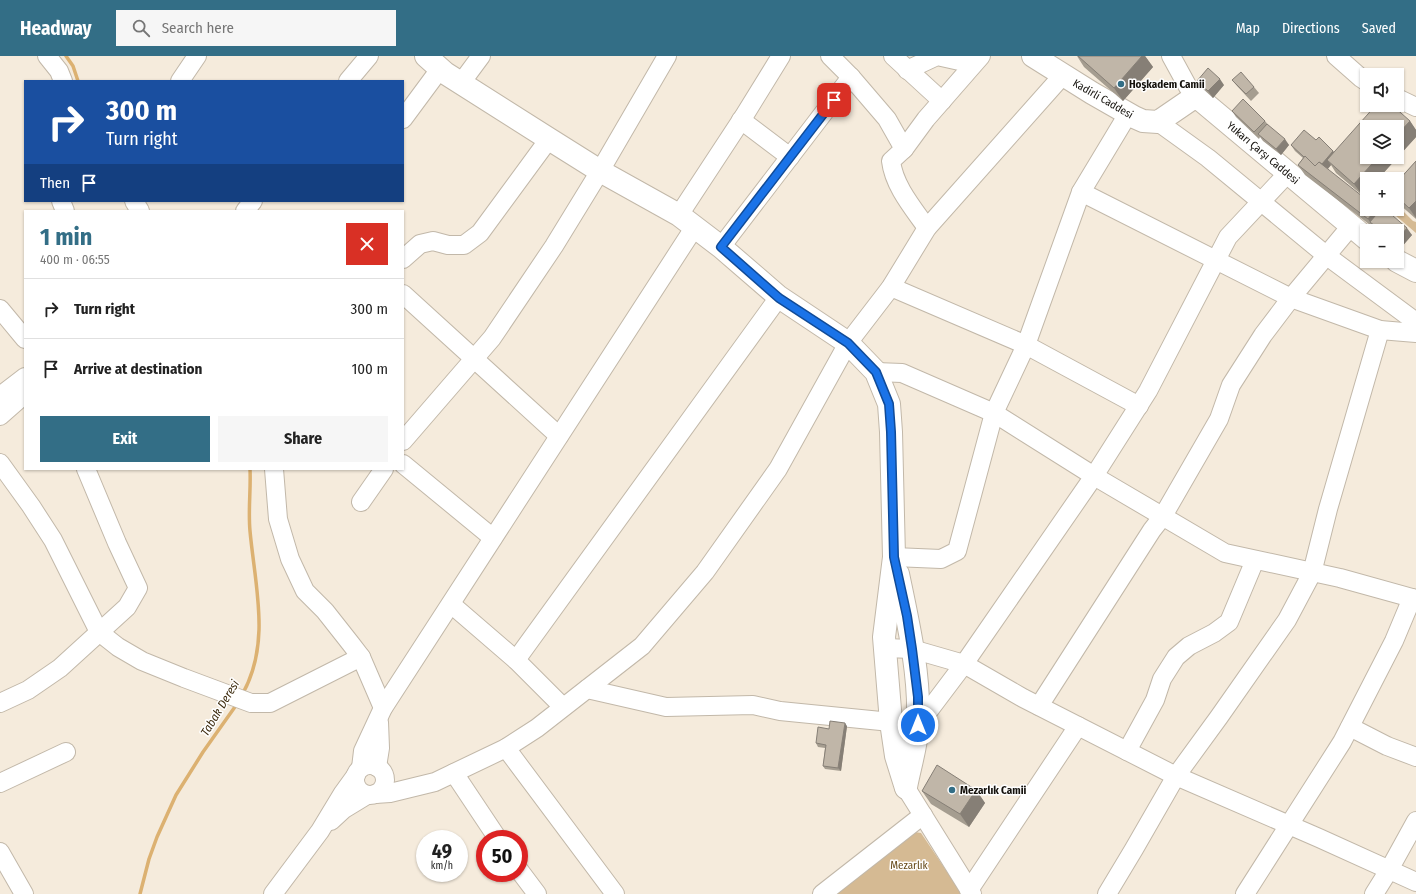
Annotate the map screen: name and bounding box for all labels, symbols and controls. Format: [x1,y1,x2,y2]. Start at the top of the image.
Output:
search box [116,10,396,46]
text: Headway [20,17,92,40]
icon: search [130,17,152,39]
text: Search here [162,19,234,37]
text: Map [1236,20,1260,37]
text: Directions [1282,20,1340,37]
text: Saved [1362,20,1396,37]
map controls [1360,68,1404,268]
button: sound [1360,68,1404,112]
street label: Kadirli Caddesi [1071,77,1136,122]
place label: Hoşkadem Camii [1129,78,1205,91]
marker: Hoşkadem Camii [1116,79,1126,89]
pin [817,83,851,117]
icon: arrive [823,89,845,111]
text: 300 m [106,94,177,127]
icon: right [40,96,92,148]
street label: Yukarı Çarşı Caddesi [1224,119,1302,187]
button: layers [1360,120,1404,164]
text: Turn right [106,128,178,150]
icon: arrive [78,172,100,194]
button: + [1360,172,1404,216]
text: Then [40,174,70,192]
text: 1 min [40,223,92,251]
button: close [346,223,388,265]
button: − [1360,224,1404,268]
text: 400 m · 06:55 [40,252,110,267]
icon: right [40,298,62,320]
text: Turn right [74,300,135,318]
text: 300 m [351,300,388,318]
icon: arrive [40,358,62,380]
text: Arrive at destination [74,360,202,378]
text: 100 m [351,360,388,378]
button: Exit [40,416,210,462]
button: Share [218,416,388,462]
water label: Tabak Deresi [198,678,242,738]
position arrow [897,704,939,746]
place label: Mezarlık Camii [960,784,1026,797]
marker: Mezarlık Camii [947,785,957,795]
speed limit sign: 50 [476,830,528,882]
text: 49 [432,839,452,863]
park label: Mezarlık [890,859,929,872]
text: km/h [431,860,453,872]

